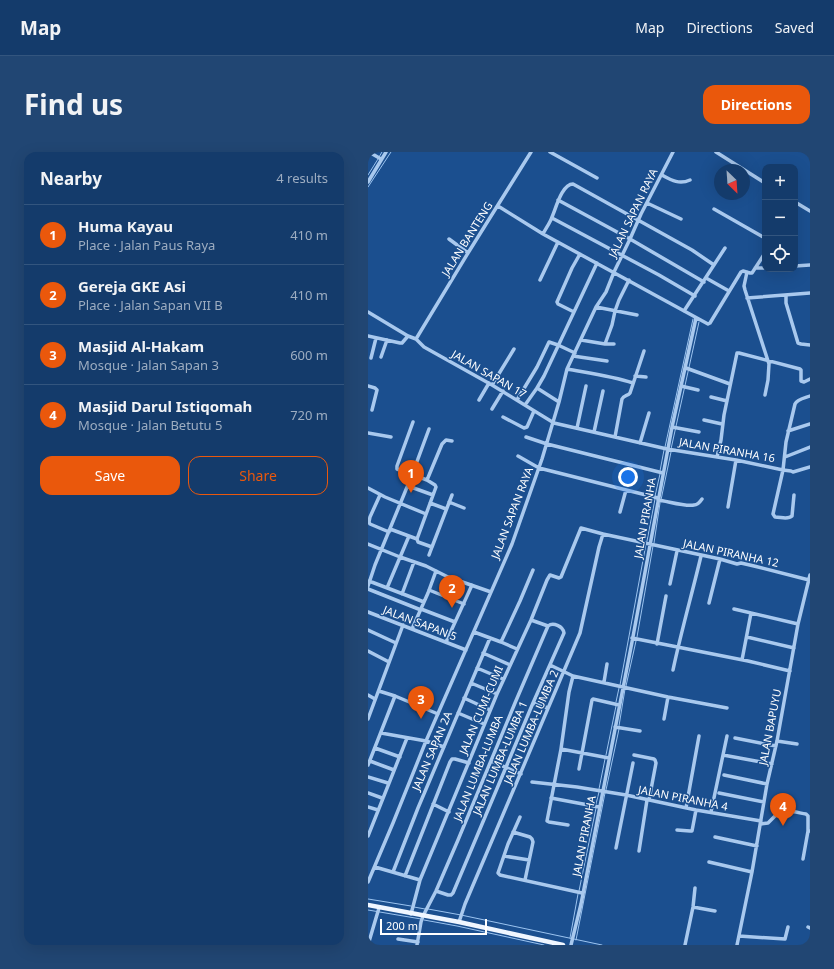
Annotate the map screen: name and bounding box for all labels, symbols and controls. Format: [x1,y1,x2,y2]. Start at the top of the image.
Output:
text: Map [20,15,61,41]
text: Map [635,18,664,37]
text: Directions [686,18,753,37]
text: Saved [775,18,814,37]
text: Find us [24,85,123,123]
button: Directions [703,85,810,124]
north arrow [714,164,750,200]
map controls [762,164,798,272]
button: + [762,164,798,200]
street label: JALAN SAPAN RAYA [604,165,661,261]
text: Nearby [40,167,102,190]
text: 4 results [276,169,328,187]
street label: JALAN BANTENG [437,199,496,280]
button: − [762,200,798,236]
text: Huma Kayau [78,216,173,236]
text: 1 [49,226,57,244]
text: 410 m [290,226,328,244]
text: Place · Jalan Paus Raya [78,236,215,254]
button: locate [762,236,798,272]
text: Gereja GKE Asi [78,276,186,296]
text: 2 [49,286,57,304]
text: 410 m [290,286,328,304]
text: Place · Jalan Sapan VII B [78,296,223,314]
text: Masjid Al-Hakam [78,336,204,356]
text: 3 [49,346,57,364]
text: 600 m [290,346,328,364]
street label: JALAN SAPAN 17 [448,346,529,401]
text: Mosque · Jalan Sapan 3 [78,356,219,374]
text: Masjid Darul Istiqomah [78,396,252,416]
text: 4 [49,406,57,424]
text: 720 m [290,406,328,424]
text: Mosque · Jalan Betutu 5 [78,416,222,434]
street label: JALAN PIRANHA 16 [677,434,776,465]
button: Save [40,456,180,495]
button: Share [188,456,328,495]
pin: 1 [398,460,424,493]
street label: JALAN SAPAN RAYA [487,464,536,562]
your location [618,467,638,487]
street label: JALAN PIRANHA [630,475,659,561]
street label: JALAN PIRANHA 12 [681,535,780,570]
pin: 2 [439,575,465,608]
street label: JALAN SAPAN 5 [380,601,459,643]
street label: JALAN CUMI-CUMI [455,663,506,757]
street label: JALAN LUMBA-LUMBA 2 [499,668,561,787]
pin: 3 [408,686,434,719]
street label: JALAN BAPUYU [755,688,784,767]
street label: JALAN LUMBA-LUMBA 1 [470,699,530,817]
street label: JALAN SAPAN 2A [408,708,455,794]
street label: JALAN LUMBA-LUMBA [451,713,505,823]
street label: JALAN PIRANHA 4 [636,781,730,814]
street label: JALAN PIRANHA [568,793,599,878]
pin: 4 [770,793,796,826]
scale bar [380,917,487,936]
text: 200 m [386,918,418,933]

